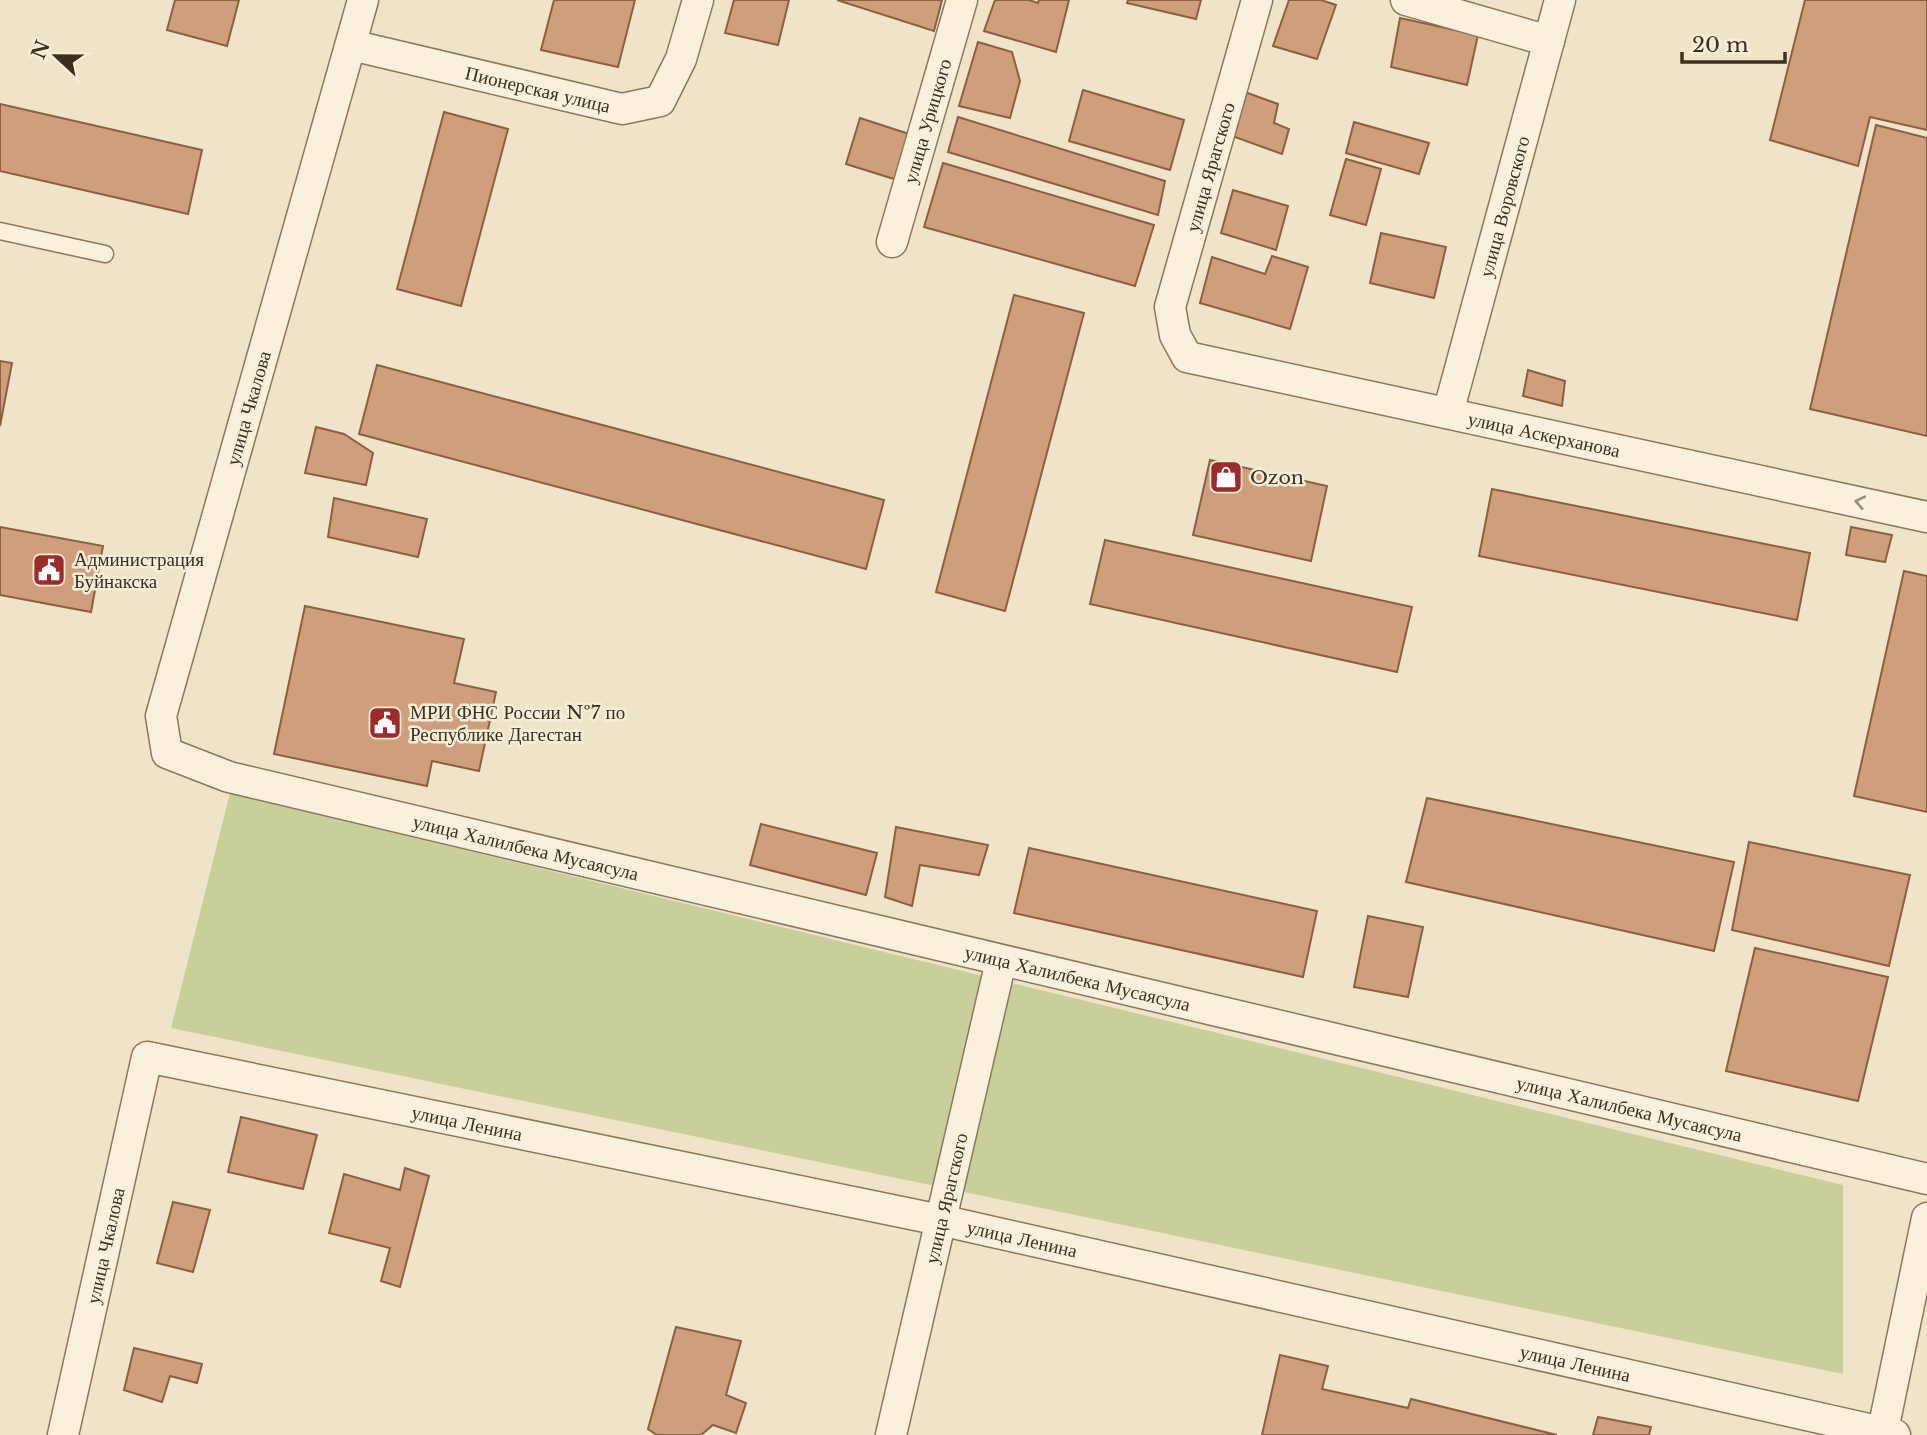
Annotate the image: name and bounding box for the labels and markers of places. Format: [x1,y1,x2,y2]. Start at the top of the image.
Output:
shop icon: Ozon [1207,458,1245,496]
place label: Ozon [1250,466,1304,489]
place label: Администрация Буйнакска [74,548,204,593]
public building icon: Администрация Буйнакска [30,551,68,589]
place label: МРИ ФНС России №7 по Республике Дагестан [410,701,625,746]
public building icon: МРИ ФНС России №7 по Республике Дагестан [366,704,404,742]

